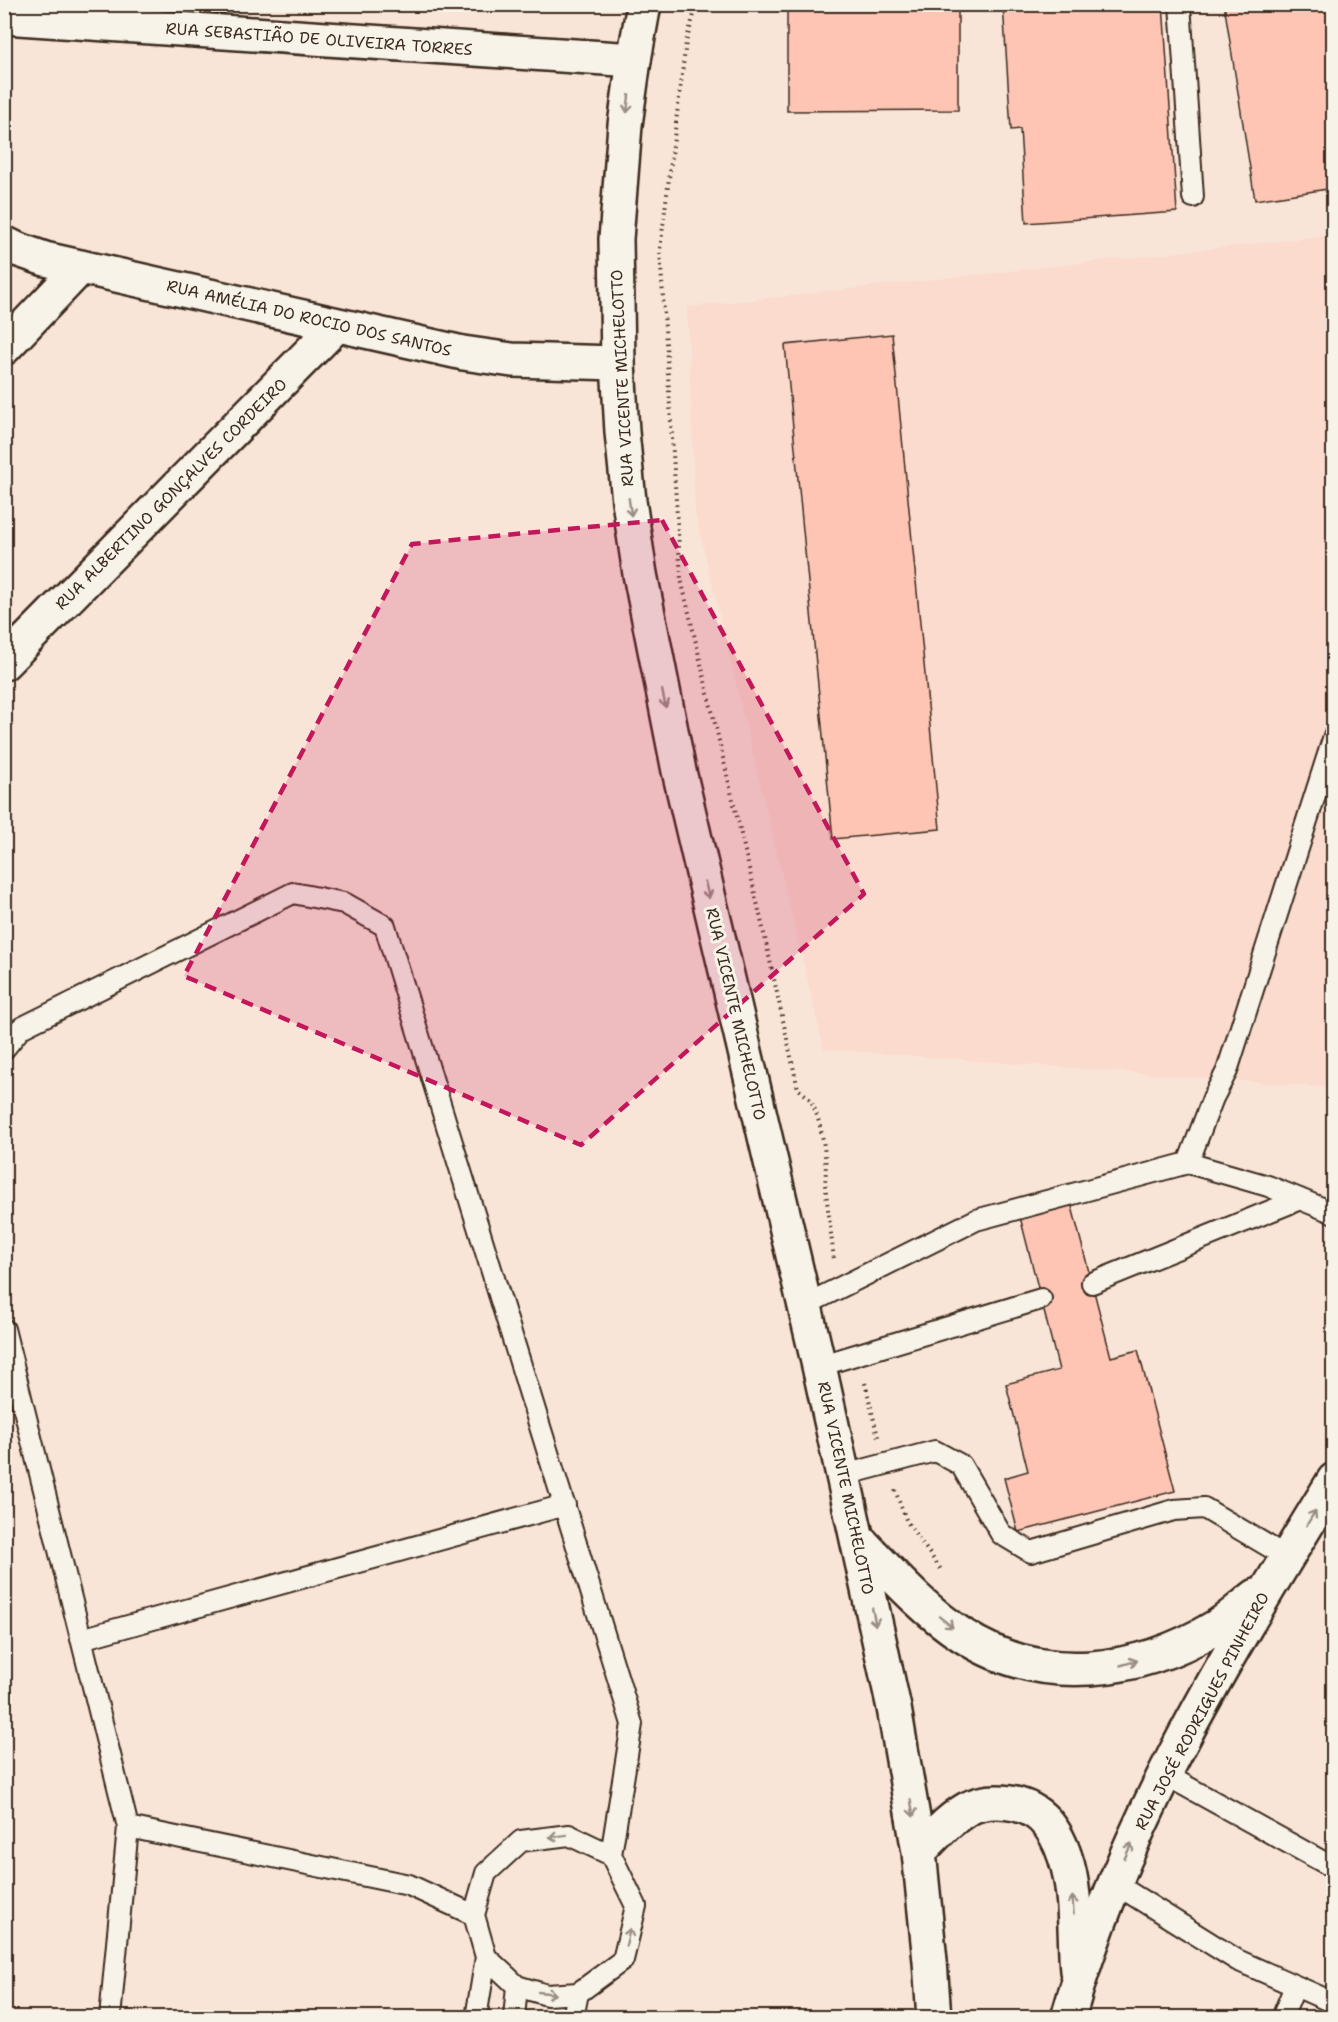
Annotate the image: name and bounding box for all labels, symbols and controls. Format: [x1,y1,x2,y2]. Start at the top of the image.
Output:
street label: RUA SEBASTIÃO DE OLIVEIRA TORRES [165,17,473,60]
one-way arrow [622,93,633,113]
street label: RUA VICENTE MICHELOTTO [606,269,638,487]
street label: RUA AMÉLIA DO ROCIO DOS SANTOS [165,275,454,361]
street label: RUA ALBERTINO GONÇALVES CORDEIRO [51,374,291,614]
one-way arrow [624,497,635,517]
one-way arrow [659,689,670,709]
one-way arrow [702,880,714,899]
street label: RUA VICENTE MICHELOTTO [701,906,771,1122]
street label: RUA VICENTE MICHELOTTO [813,1380,879,1596]
one-way arrow [1305,1510,1317,1527]
street label: RUA JOSÉ RODRIGUES PINHEIRO [1130,1588,1274,1834]
one-way arrow [869,1606,880,1626]
one-way arrow [938,1616,954,1629]
one-way arrow [1119,1657,1138,1668]
one-way arrow [907,1798,918,1817]
one-way arrow [548,1831,568,1842]
one-way arrow [1122,1843,1134,1861]
one-way arrow [1067,1896,1078,1915]
one-way arrow [623,1927,635,1946]
one-way arrow [537,1988,556,1999]

